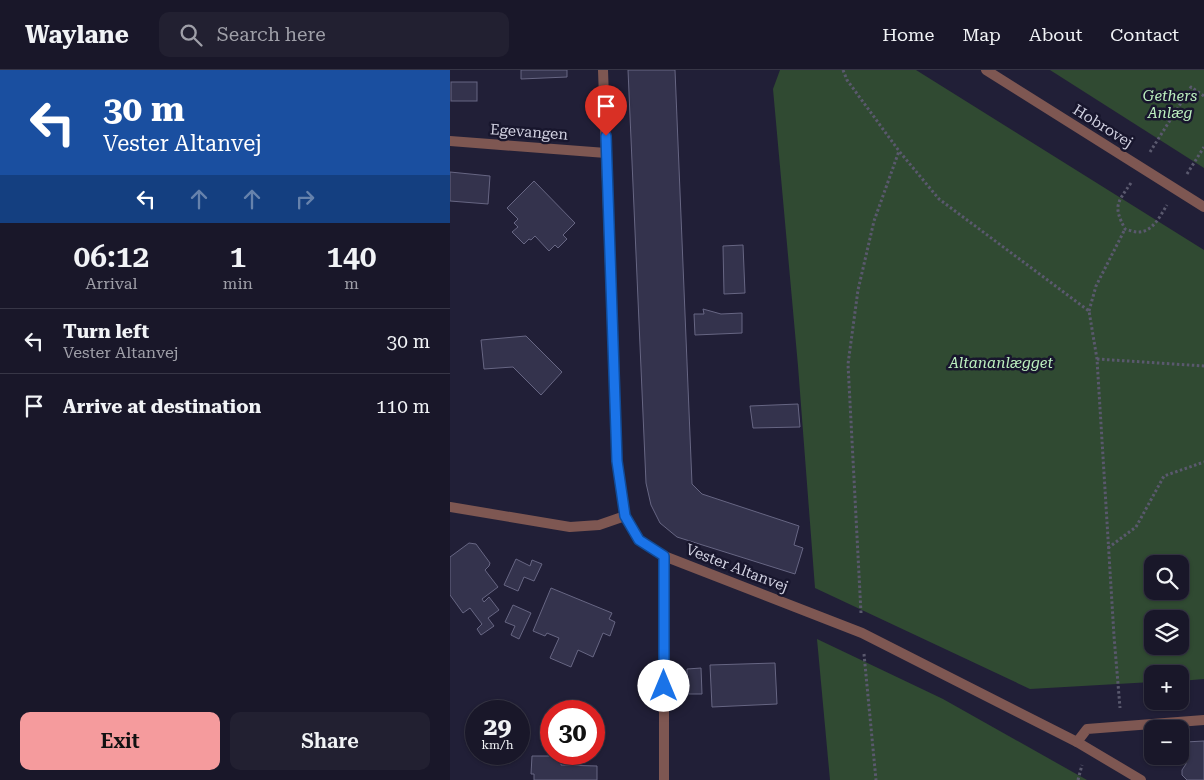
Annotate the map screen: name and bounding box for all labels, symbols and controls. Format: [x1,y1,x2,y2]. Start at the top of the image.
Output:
search box [159,12,509,57]
text: Waylane [25,21,129,49]
icon: search [177,21,205,49]
text: Search here [217,23,326,46]
text: Home [882,24,934,45]
text: Map [962,24,1001,45]
text: About [1029,24,1082,45]
text: Contact [1110,24,1179,45]
pin [585,85,627,136]
park label: Gethers Anlæg [1143,87,1197,122]
text: 30 m [103,89,185,130]
icon: left [20,90,85,155]
icon: arrive [592,92,620,120]
street label: Hobrovej [1070,101,1136,151]
street label: Egevangen [489,120,569,144]
text: Vester Altanvej [103,131,262,156]
icon: left [132,185,160,213]
icon: ahead [185,185,213,213]
icon: ahead [238,185,266,213]
icon: right [291,185,319,213]
text: 06:12 [73,239,149,274]
text: 1 [229,239,246,274]
text: 140 [326,239,377,274]
text: Arrival [85,274,137,293]
text: min [223,274,253,293]
text: m [344,274,359,293]
text: Turn left [63,320,149,343]
icon: left [20,327,48,355]
text: 30 m [387,330,430,353]
text: Vester Altanvej [63,343,179,362]
park label: Altananlægget [948,354,1053,372]
icon: arrive [20,392,48,420]
text: Arrive at destination [63,395,261,418]
text: 110 m [376,395,430,418]
street label: Vester Altanvej [683,540,791,596]
map controls [1144,555,1189,765]
button: search [1144,555,1189,600]
button: layers [1144,610,1189,655]
position arrow [637,659,689,711]
button: + [1144,665,1189,710]
speed limit sign: 30 [540,700,605,765]
button: Exit [20,712,220,770]
button: Share [230,712,430,770]
text: 29 [483,712,512,741]
button: − [1144,720,1189,765]
text: km/h [481,738,514,752]

